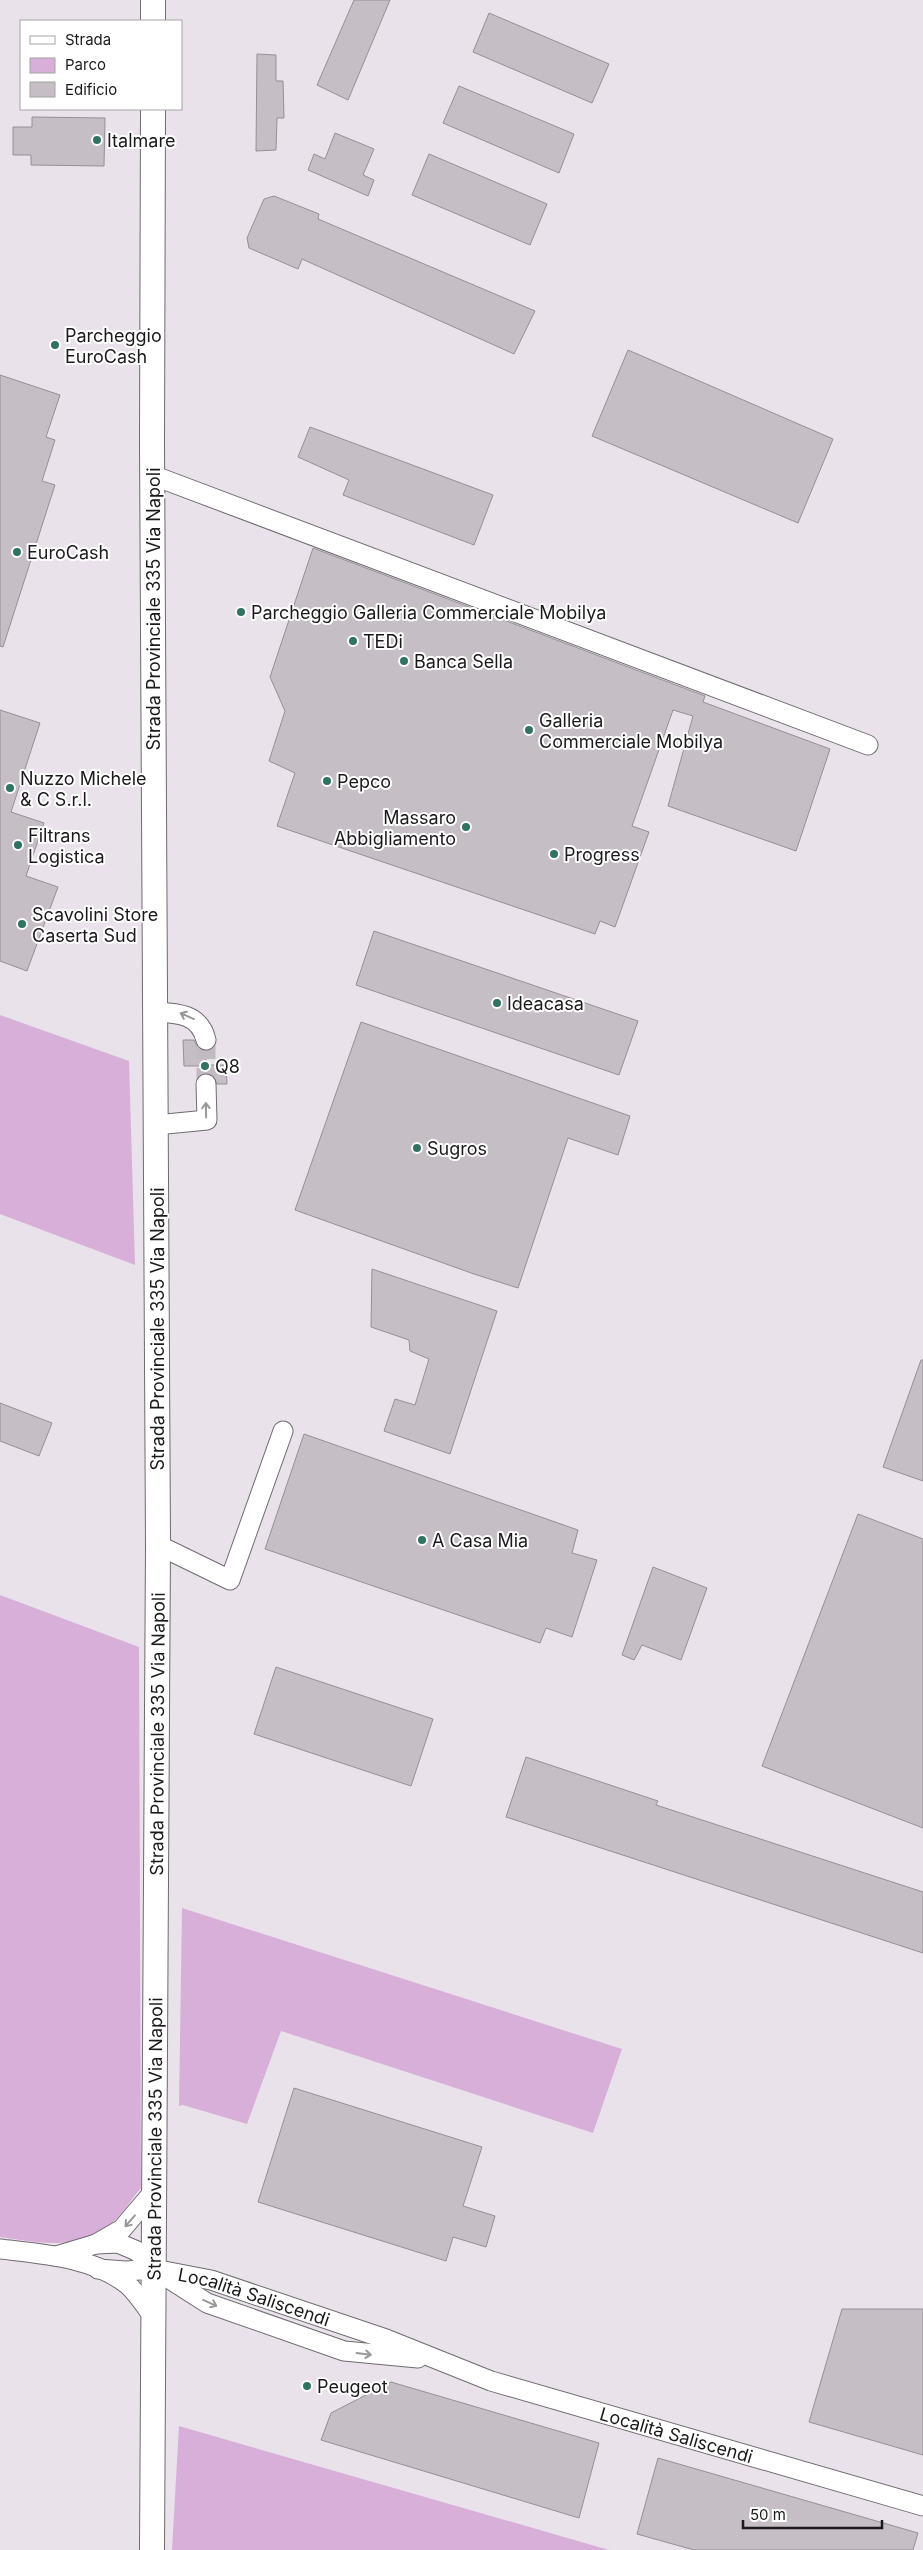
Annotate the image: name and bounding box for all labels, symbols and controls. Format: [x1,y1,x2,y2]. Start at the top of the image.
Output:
legend [20,20,182,110]
text: Strada [65,30,111,49]
text: Parco [65,55,106,74]
text: Edificio [65,80,117,99]
place label: Italmare [107,130,175,151]
marker: Italmare [91,134,103,146]
place label: Parcheggio EuroCash [65,325,162,367]
marker: Parcheggio EuroCash [49,339,61,351]
street label: Strada Provinciale 335 Via Napoli [143,467,164,751]
place label: EuroCash [27,542,109,563]
marker: EuroCash [11,546,23,558]
place label: Parcheggio Galleria Commerciale Mobilya [251,602,606,623]
marker: Parcheggio Galleria Commerciale Mobilya [235,606,247,618]
place label: TEDi [363,631,403,652]
marker: TEDi [347,635,359,647]
place label: Banca Sella [414,651,513,672]
marker: Banca Sella [398,655,410,667]
place label: Galleria Commerciale Mobilya [539,710,723,752]
marker: Galleria Commerciale Mobilya [523,724,535,736]
place label: Nuzzo Michele & C S.r.l. [20,768,147,810]
place label: Pepco [337,771,391,792]
marker: Pepco [321,775,333,787]
marker: Nuzzo Michele & C S.r.l. [4,782,16,794]
place label: Massaro Abbigliamento [334,807,456,849]
marker: Massaro Abbigliamento [460,821,472,833]
place label: Filtrans Logistica [28,825,105,867]
marker: Filtrans Logistica [12,839,24,851]
place label: Progress [564,844,640,865]
marker: Progress [548,848,560,860]
place label: Scavolini Store Caserta Sud [32,904,158,946]
marker: Scavolini Store Caserta Sud [16,918,28,930]
place label: Ideacasa [507,993,584,1014]
marker: Ideacasa [491,997,503,1009]
one-way arrow [180,1011,195,1021]
place label: Q8 [215,1056,240,1077]
marker: Q8 [199,1060,211,1072]
one-way arrow [202,1102,211,1118]
place label: Sugros [427,1138,487,1159]
marker: Sugros [411,1142,423,1154]
street label: Strada Provinciale 335 Via Napoli [147,1187,168,1471]
place label: A Casa Mia [432,1530,528,1551]
marker: A Casa Mia [416,1534,428,1546]
street label: Strada Provinciale 335 Via Napoli [146,1592,168,1876]
street label: Strada Provinciale 335 Via Napoli [143,1997,166,2281]
one-way arrow [124,2214,135,2227]
street label: Località Saliscendi [176,2263,333,2330]
one-way arrow [203,2299,218,2309]
one-way arrow [356,2349,372,2359]
place label: Peugeot [317,2376,388,2397]
marker: Peugeot [301,2380,313,2392]
street label: Località Saliscendi [598,2403,755,2467]
scale bar [743,2498,882,2530]
text: 50 m [750,2505,786,2524]

